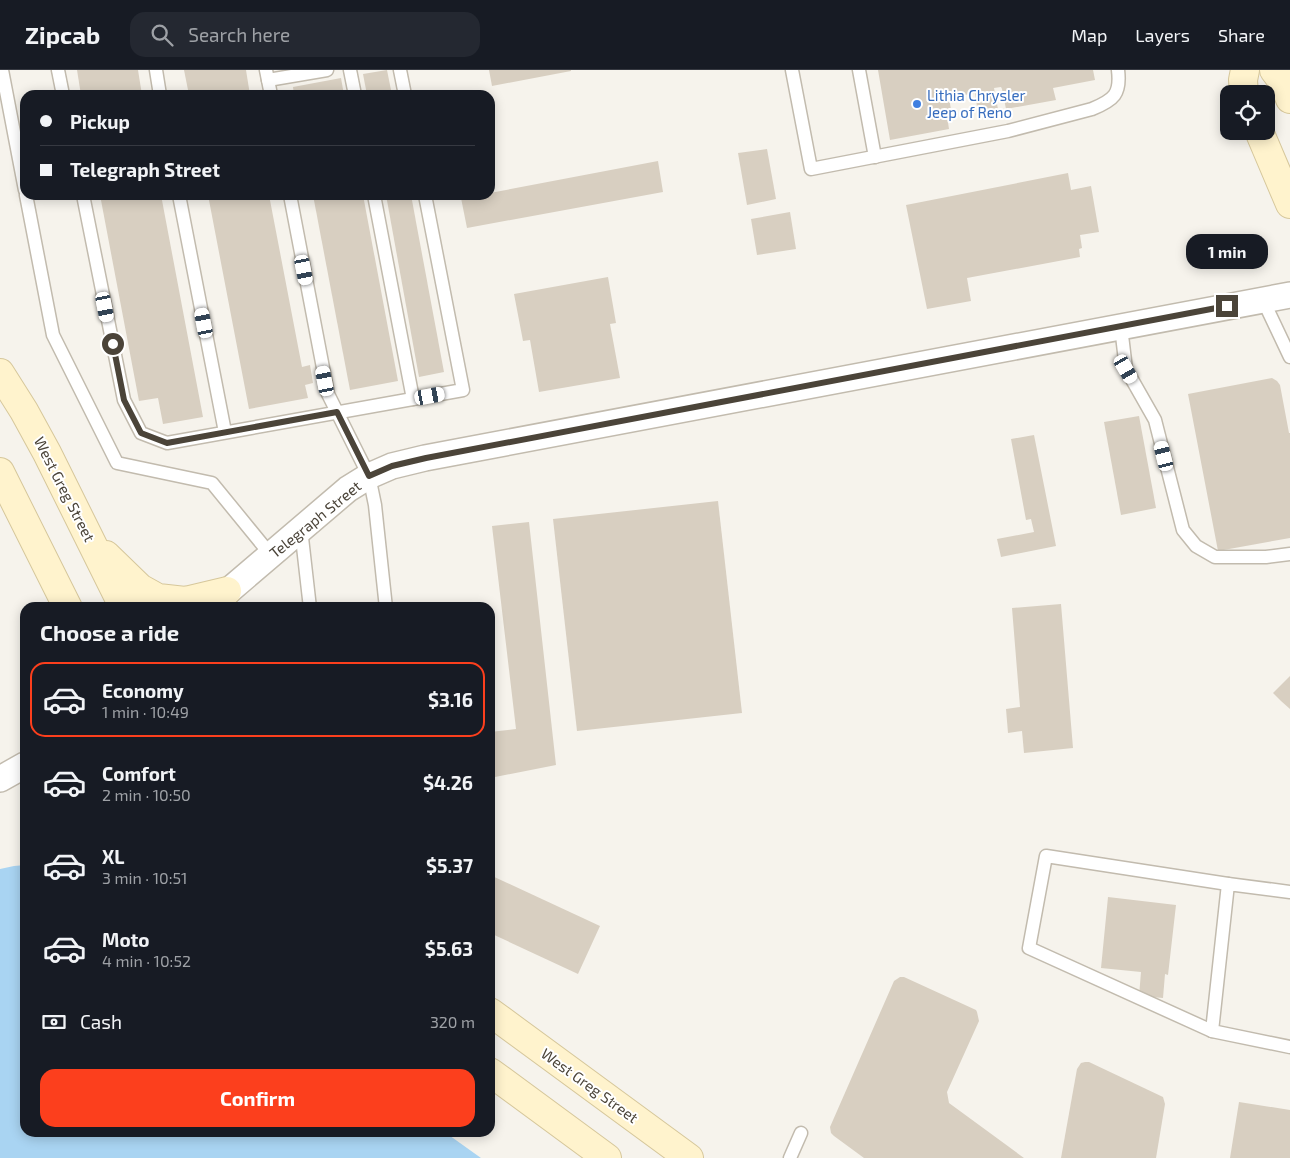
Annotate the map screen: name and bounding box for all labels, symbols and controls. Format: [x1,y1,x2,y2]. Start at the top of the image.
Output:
search box [130,12,480,57]
text: Zipcab [25,20,100,49]
icon: search [148,21,176,49]
text: Search here [188,23,290,46]
text: Map [1071,24,1107,46]
text: Layers [1135,24,1190,46]
text: Share [1218,24,1265,46]
map controls [1220,85,1275,140]
button: locate [1220,85,1275,140]
place label: Lithia Chrysler Jeep of Reno [927,86,1026,121]
marker: Lithia Chrysler Jeep of Reno [911,98,923,110]
text: Pickup [70,110,130,133]
text: Telegraph Street [70,158,220,181]
callout: 1 min [1186,234,1268,268]
text: 1 min [1208,242,1246,261]
car [293,254,314,286]
car [94,291,115,323]
route end [1216,295,1238,317]
car [193,307,214,339]
route start [102,333,124,355]
car [1112,352,1139,386]
car [314,365,335,397]
car [413,386,446,406]
street label: West Greg Street [31,434,99,545]
car [1153,440,1174,472]
street label: Telegraph Street [266,476,365,561]
text: Choose a ride [40,619,179,645]
icon: car [42,677,87,722]
text: Economy [102,679,184,702]
text: $3.16 [428,688,473,711]
text: 1 min · 10:49 [102,702,189,721]
icon: car [42,760,87,805]
text: Comfort [102,762,176,785]
text: $4.26 [423,771,473,794]
text: 2 min · 10:50 [102,785,191,804]
icon: car [42,843,87,888]
text: XL [102,845,124,868]
text: $5.37 [426,854,473,877]
text: 3 min · 10:51 [102,868,187,887]
icon: car [42,926,87,971]
text: Moto [102,928,150,951]
text: $5.63 [425,937,473,960]
text: 4 min · 10:52 [102,951,191,970]
icon: cash [40,1008,68,1036]
text: Cash [80,1010,122,1033]
text: 320 m [430,1012,475,1031]
street label: West Greg Street [538,1044,642,1126]
button: Confirm [40,1069,475,1127]

